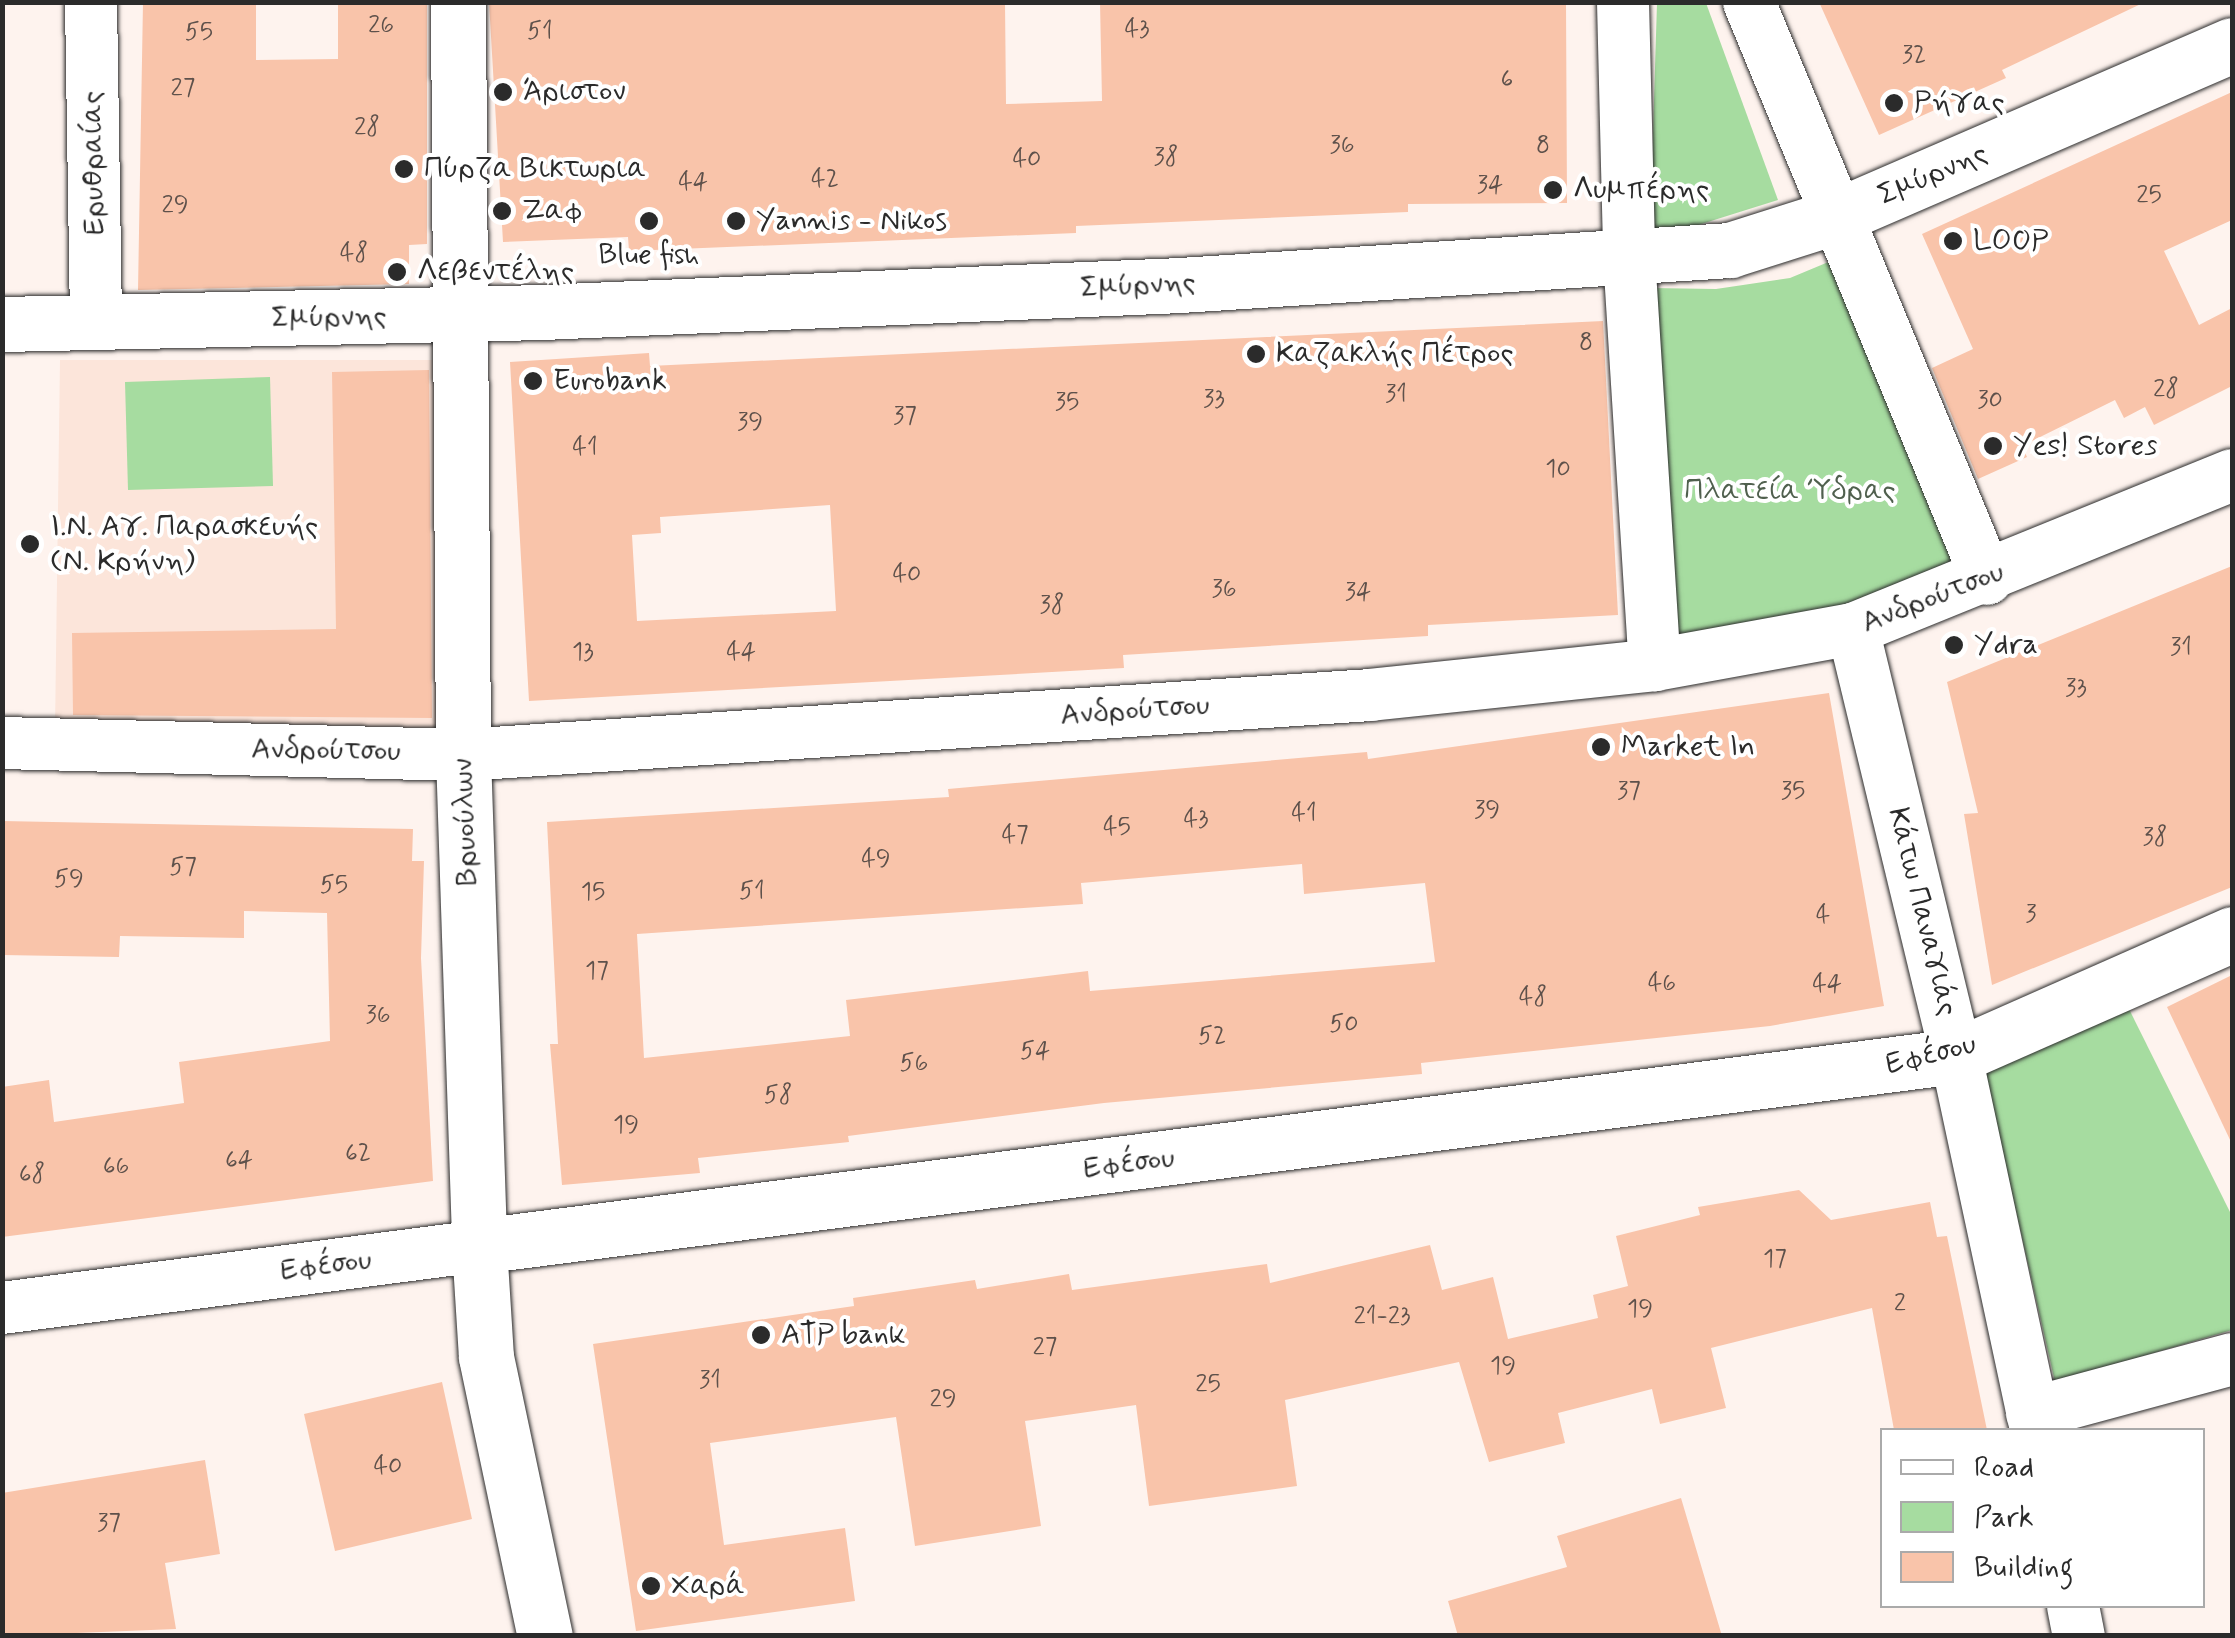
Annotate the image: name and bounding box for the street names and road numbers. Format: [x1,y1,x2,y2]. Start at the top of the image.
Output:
street label: Ερυθραίας [75,91,113,235]
street label: Σμύρνης [1873,136,1993,214]
street label: Σμύρνης [1079,265,1197,307]
street label: Σμύρνης [271,299,387,337]
street label: Ανδρούτσου [1857,554,2009,642]
street label: Ανδρούτσου [1059,688,1211,734]
street label: Ανδρούτσου [251,732,401,770]
street label: Βρυούλων [446,758,486,886]
street label: Κάτω Παναγιάς [1879,804,1965,1020]
street label: Εφέσου [1882,1026,1980,1084]
street label: Εφέσου [1081,1141,1177,1187]
street label: Εφέσου [278,1243,374,1289]

